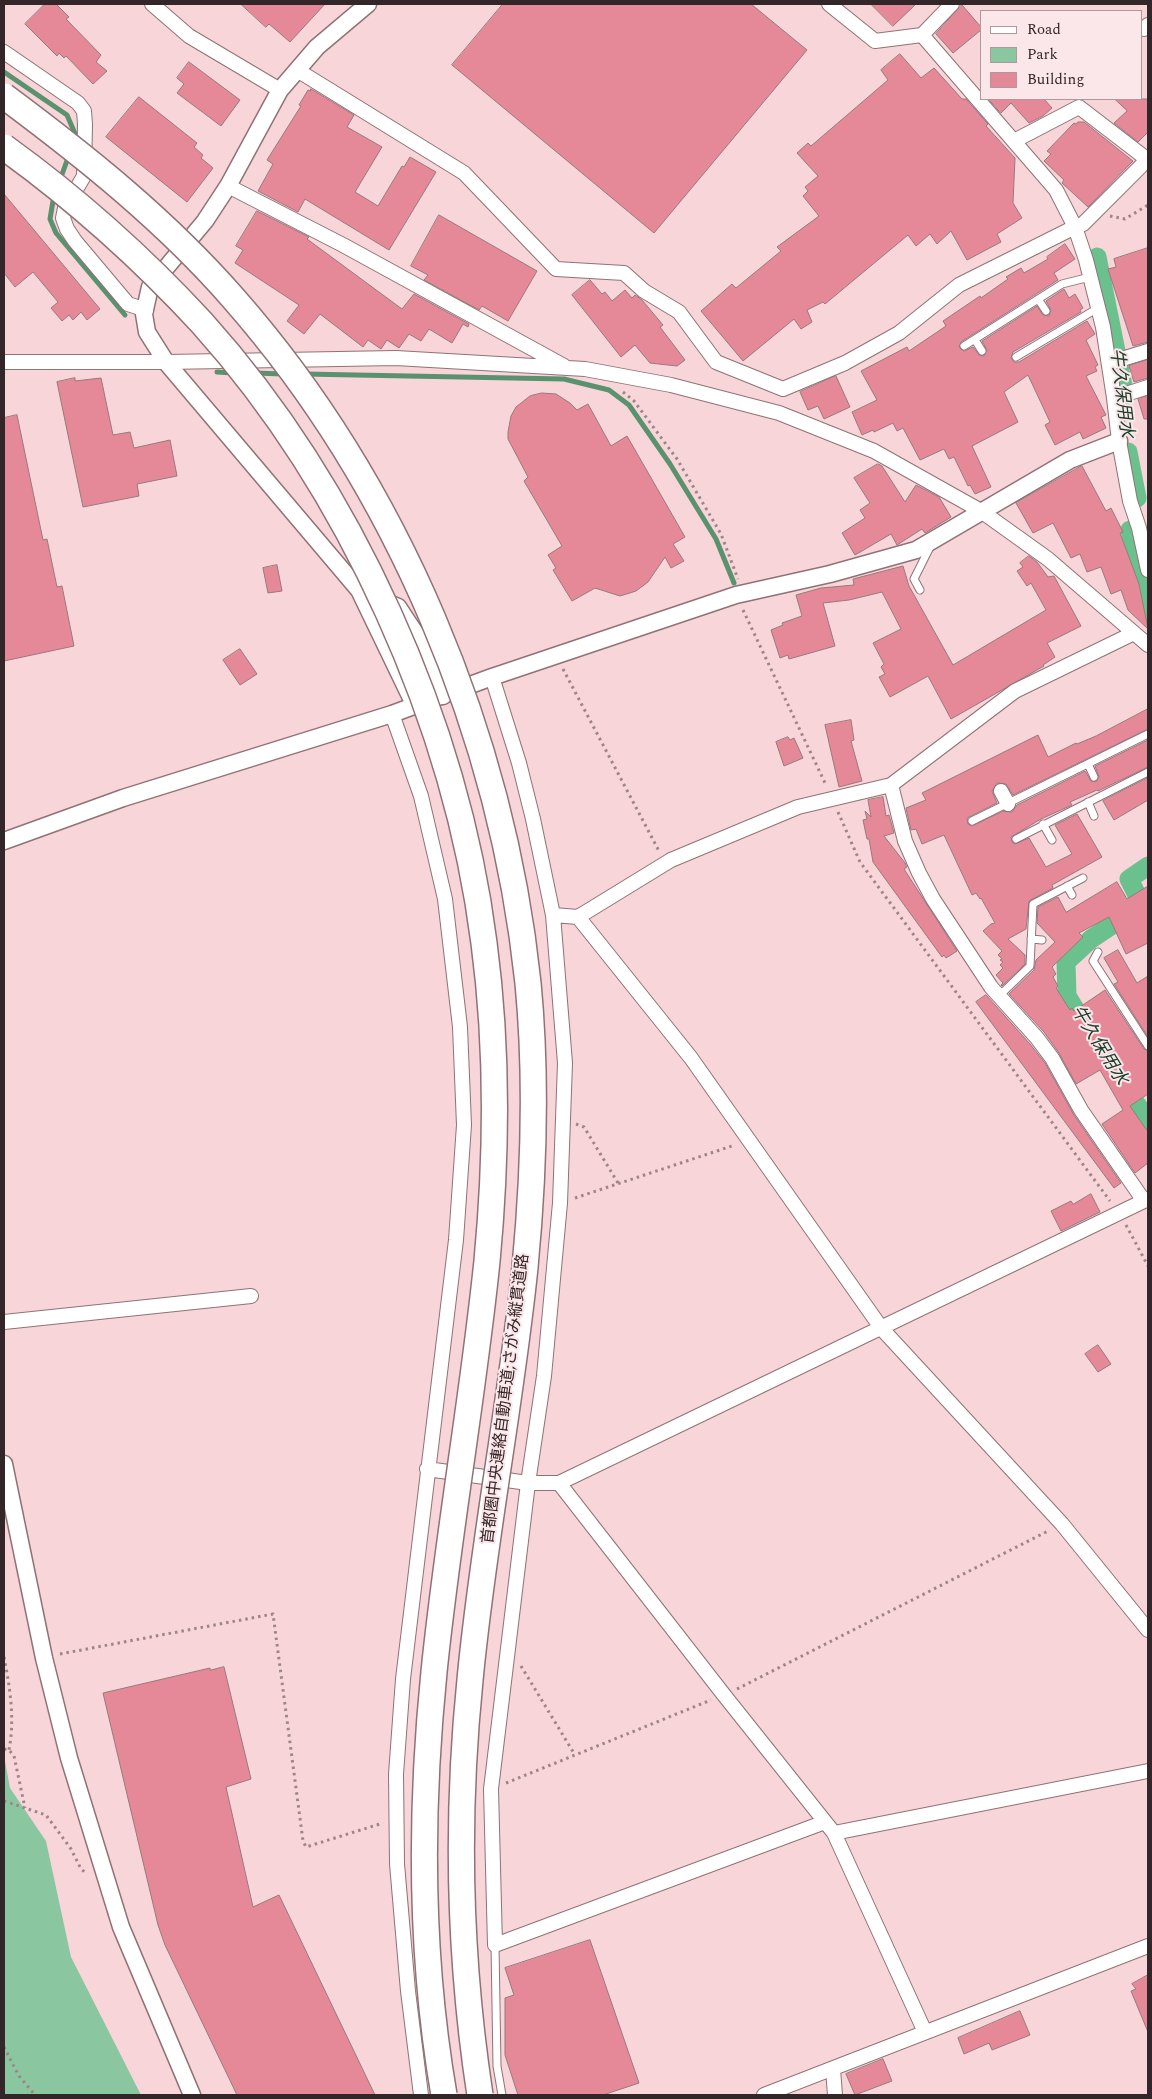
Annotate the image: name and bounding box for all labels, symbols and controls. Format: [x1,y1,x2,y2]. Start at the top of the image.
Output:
legend [980,10,1142,100]
text: Road [1027,18,1061,41]
text: Park [1027,43,1058,66]
text: Building [1027,68,1084,91]
water label: 牛久保用水 [1104,347,1136,439]
water label: 牛久保用水 [1065,1002,1131,1090]
street label: 首都圏中央連絡自動車道;さがみ縦貫道路 [480,1253,534,1545]

